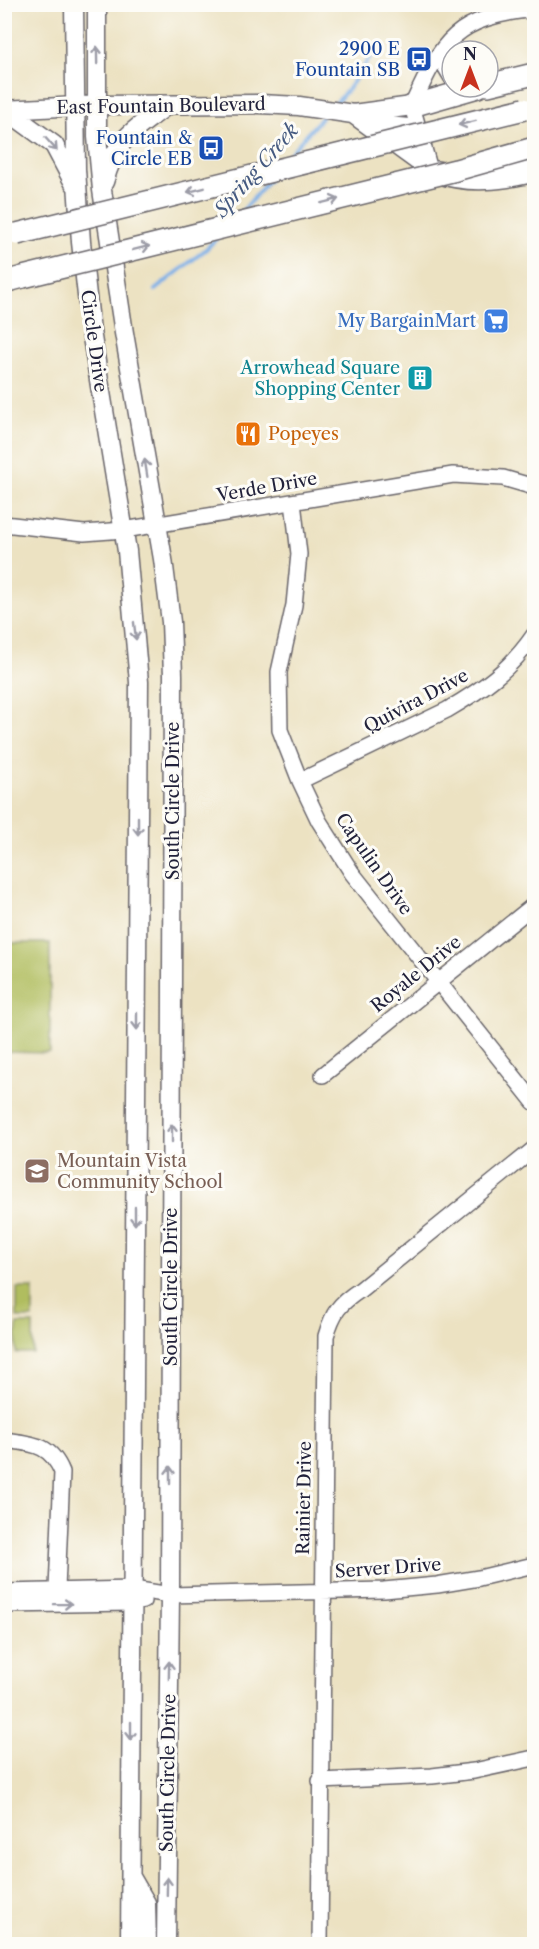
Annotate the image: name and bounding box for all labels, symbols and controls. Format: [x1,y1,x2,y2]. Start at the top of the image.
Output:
place label: 2900 E Fountain SB [295,38,400,81]
north arrow [440,39,500,99]
bus stop icon: 2900 E Fountain SB [404,44,434,74]
text: N [463,44,477,64]
one-way arrow [92,45,103,65]
street label: East Fountain Boulevard [56,93,266,119]
water label: Spring Creek [208,118,304,223]
one-way arrow [458,118,477,130]
place label: Fountain & Circle EB [96,127,192,170]
bus stop icon: Fountain & Circle EB [196,133,226,163]
one-way arrow [44,136,58,151]
one-way arrow [187,185,206,197]
one-way arrow [321,195,340,207]
one-way arrow [131,242,150,254]
street label: Circle Drive [76,288,112,394]
supermarket icon: My BargainMart [481,306,511,336]
place label: My BargainMart [337,310,477,332]
place label: Arrowhead Square Shopping Center [239,357,400,400]
building icon: Arrowhead Square Shopping Center [405,363,435,393]
restaurant icon: Popeyes [233,419,263,449]
place label: Popeyes [268,423,339,445]
one-way arrow [141,458,152,478]
street label: Verde Drive [214,467,319,507]
one-way arrow [130,621,141,640]
street label: Quivira Drive [360,664,472,738]
street label: South Circle Drive [162,722,184,880]
street label: Capulin Drive [331,809,417,919]
one-way arrow [132,815,144,835]
street label: Royale Drive [366,931,466,1017]
one-way arrow [131,1010,143,1030]
one-way arrow [166,1124,178,1144]
place label: Mountain Vista Community School [57,1150,223,1193]
school or university icon: Mountain Vista Community School [22,1156,52,1186]
one-way arrow [129,1205,141,1225]
street label: South Circle Drive [160,1208,182,1366]
street label: Rainier Drive [292,1441,316,1555]
one-way arrow [164,1466,176,1486]
street label: Server Drive [334,1553,442,1583]
one-way arrow [52,1599,72,1610]
one-way arrow [163,1661,175,1681]
street label: South Circle Drive [156,1694,180,1852]
one-way arrow [125,1721,137,1741]
one-way arrow [161,1877,173,1897]

